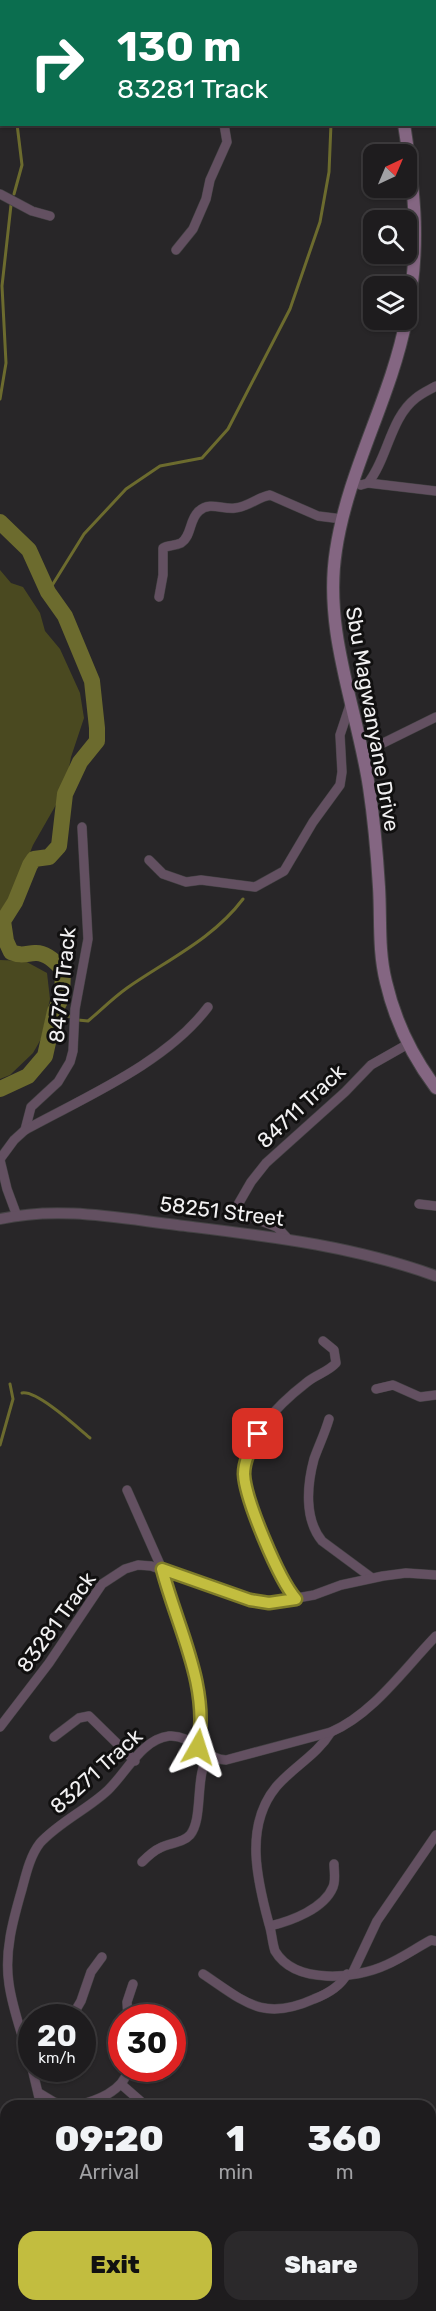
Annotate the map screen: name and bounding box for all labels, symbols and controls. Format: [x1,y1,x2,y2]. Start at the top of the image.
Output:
text: 130 m [117,22,242,72]
icon: right [18,24,96,102]
text: 83281 Track [117,73,268,105]
north arrow [363,144,417,198]
map controls [363,144,417,330]
button: search [363,210,417,264]
button: layers [363,276,417,330]
street label: Sbu Magwanyane Drive [341,605,405,833]
street label: 84710 Track [44,926,81,1044]
street label: 84711 Track [252,1059,350,1153]
street label: 58251 Street [158,1191,286,1231]
pin [232,1408,283,1459]
icon: arrive [241,1417,274,1450]
street label: 83281 Track [11,1567,101,1677]
position arrow [166,1715,230,1779]
street label: 83271 Track [45,1723,147,1819]
speed limit sign: 30 [108,2004,186,2082]
text: 20 [37,2018,77,2054]
text: km/h [38,2049,76,2067]
text: 09:20 [54,2117,164,2160]
text: 1 [226,2117,245,2160]
text: 360 [308,2117,382,2160]
text: Arrival [79,2160,139,2184]
text: min [218,2160,253,2184]
text: m [336,2160,353,2184]
button: Exit [18,2231,212,2300]
button: Share [224,2231,418,2300]

